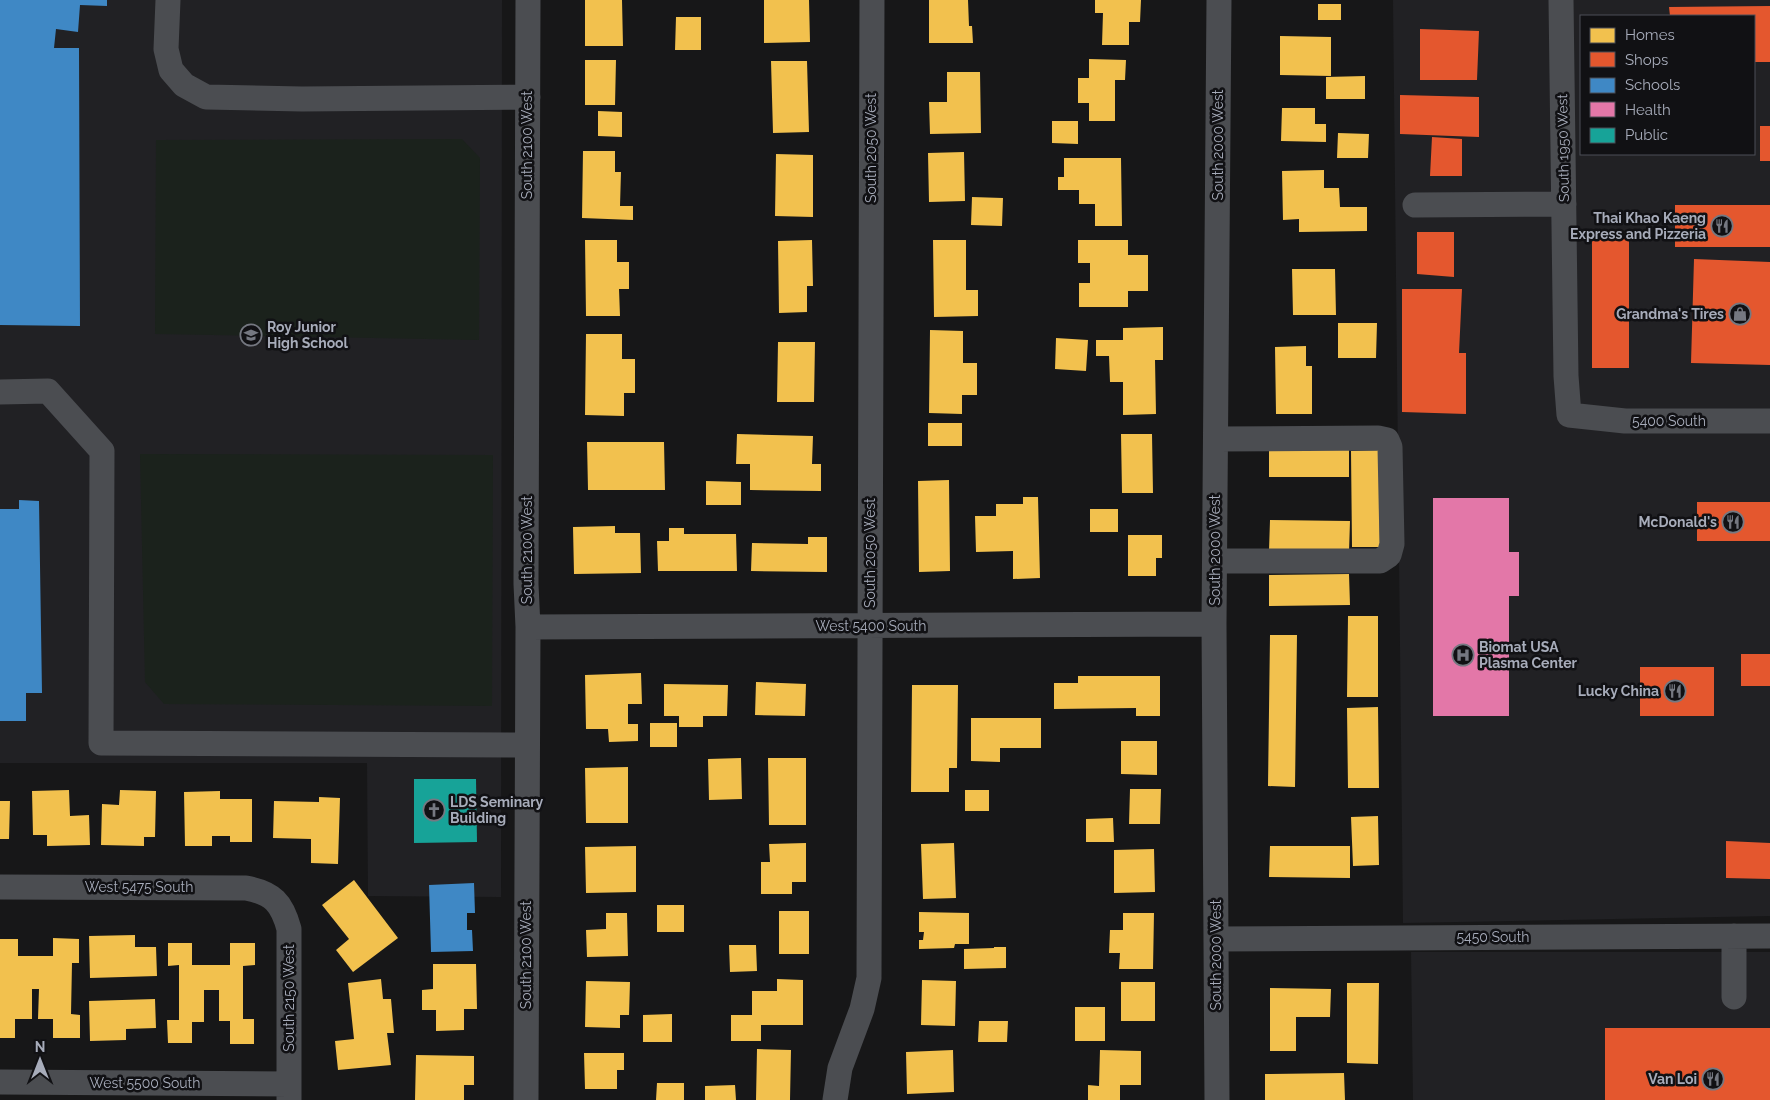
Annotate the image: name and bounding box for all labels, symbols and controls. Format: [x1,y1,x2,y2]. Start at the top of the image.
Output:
legend [1580,15,1755,155]
text: Homes [1625,26,1675,44]
text: Shops [1625,51,1668,69]
text: Schools [1625,76,1680,94]
street label: South 2000 West [1210,89,1226,201]
street label: South 2100 West [519,90,535,199]
street label: South 2050 West [863,93,879,203]
street label: South 1950 West [1554,93,1572,202]
text: Health [1625,101,1671,119]
text: Public [1625,126,1668,144]
place label: Thai Khao Kaeng Express and Pizzeria [1570,210,1706,242]
restaurant icon: Thai Khao Kaeng Express and Pizzeria [1710,214,1734,238]
shop icon: Grandma's Tires [1728,302,1752,326]
place label: Grandma's Tires [1616,306,1724,322]
place label: Roy Junior High School [267,319,349,351]
school or university icon: Roy Junior High School [239,323,263,347]
street label: 5400 South [1632,413,1706,429]
street label: South 2000 West [1207,494,1223,606]
street label: South 2100 West [519,495,535,604]
street label: South 2050 West [862,498,878,608]
restaurant icon: McDonald's [1721,510,1745,534]
place label: McDonald's [1639,514,1717,530]
street label: West 5400 South [816,618,926,634]
place label: Biomat USA Plasma Center [1479,639,1578,671]
hospital icon: Biomat USA Plasma Center [1451,643,1475,667]
restaurant icon: Lucky China [1663,679,1687,703]
place label: Lucky China [1578,683,1659,699]
place label: LDS Seminary Building [450,794,544,826]
church icon: LDS Seminary Building [422,798,446,822]
street label: West 5475 South [85,879,193,895]
street label: South 2000 West [1208,899,1224,1011]
street label: South 2100 West [518,900,534,1009]
street label: 5450 South [1456,929,1530,945]
street label: South 2150 West [281,944,297,1052]
north arrow [15,1035,65,1085]
text: N [35,1039,45,1055]
restaurant icon: Van Loi [1701,1067,1725,1091]
place label: Van Loi [1648,1071,1697,1087]
street label: West 5500 South [90,1075,200,1091]

